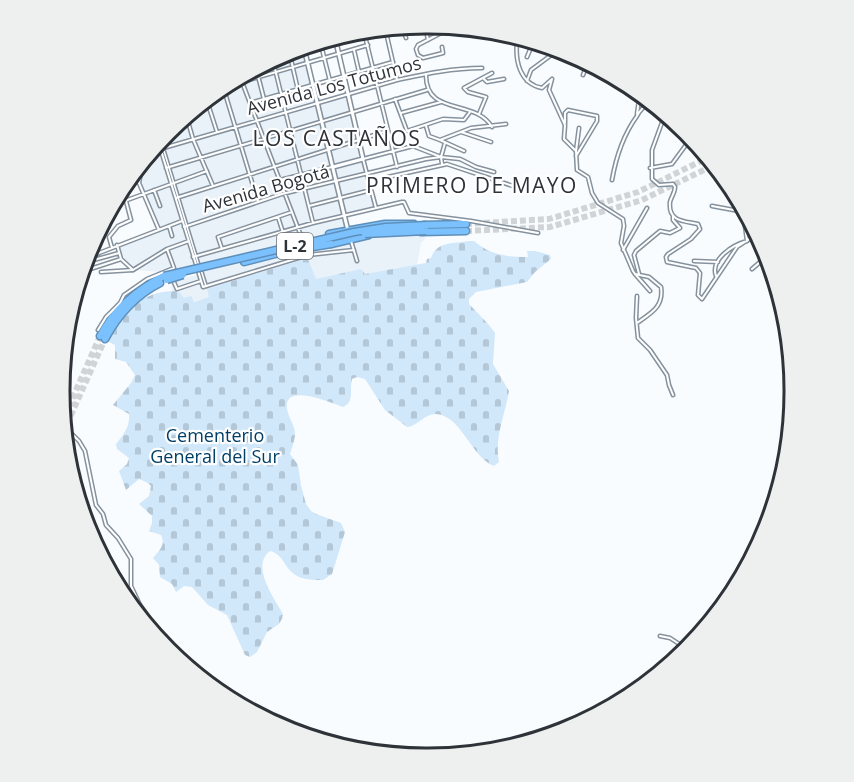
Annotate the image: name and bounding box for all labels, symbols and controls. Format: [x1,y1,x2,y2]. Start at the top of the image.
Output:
street label: Avenida Los Totumos [244,50,424,120]
district label: LOS CASTAÑOS [253,124,421,152]
street label: Avenida Bogotá [199,158,332,218]
district label: PRIMERO DE MAYO [366,171,578,199]
road number: L-2 [277,233,313,259]
park label: Cementerio General del Sur [150,423,280,468]

